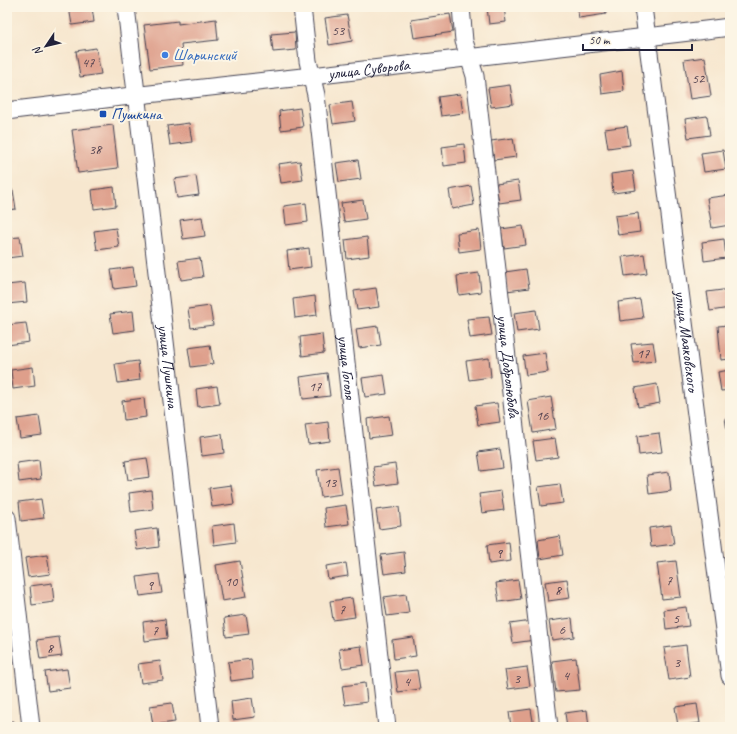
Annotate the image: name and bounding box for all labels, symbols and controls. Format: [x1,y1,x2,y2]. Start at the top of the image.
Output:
house number: 53 [332,22,346,39]
north arrow [26,26,66,66]
scale bar [583,26,692,52]
text: 50 m [589,32,611,48]
text: N [29,43,45,59]
place label: Шаринский [173,45,238,65]
marker: Шаринский [160,50,170,60]
house number: 47 [82,54,95,71]
street label: улица Суворова [326,55,411,84]
house number: 52 [692,70,706,87]
place label: Пушкина [111,104,163,124]
marker: Пушкина [98,109,108,119]
house number: 38 [89,141,103,158]
street label: улица Маяковского [670,288,703,395]
street label: улица Добролюбова [492,313,524,420]
street label: улица Пушкина [153,322,183,411]
street label: улица Гоголя [333,333,360,401]
house number: 17 [637,345,650,362]
house number: 17 [309,378,322,395]
house number: 16 [536,407,549,424]
house number: 13 [324,474,338,491]
house number: 9 [496,545,504,562]
house number: 7 [666,572,673,589]
house number: 10 [225,573,239,590]
house number: 9 [147,577,155,594]
house number: 8 [555,582,563,599]
house number: 7 [339,601,346,618]
house number: 5 [673,610,680,627]
house number: 6 [559,621,566,638]
house number: 7 [152,622,159,639]
house number: 8 [47,640,55,657]
house number: 3 [674,654,682,671]
house number: 4 [563,667,571,684]
house number: 3 [514,670,522,687]
house number: 4 [404,673,412,690]

